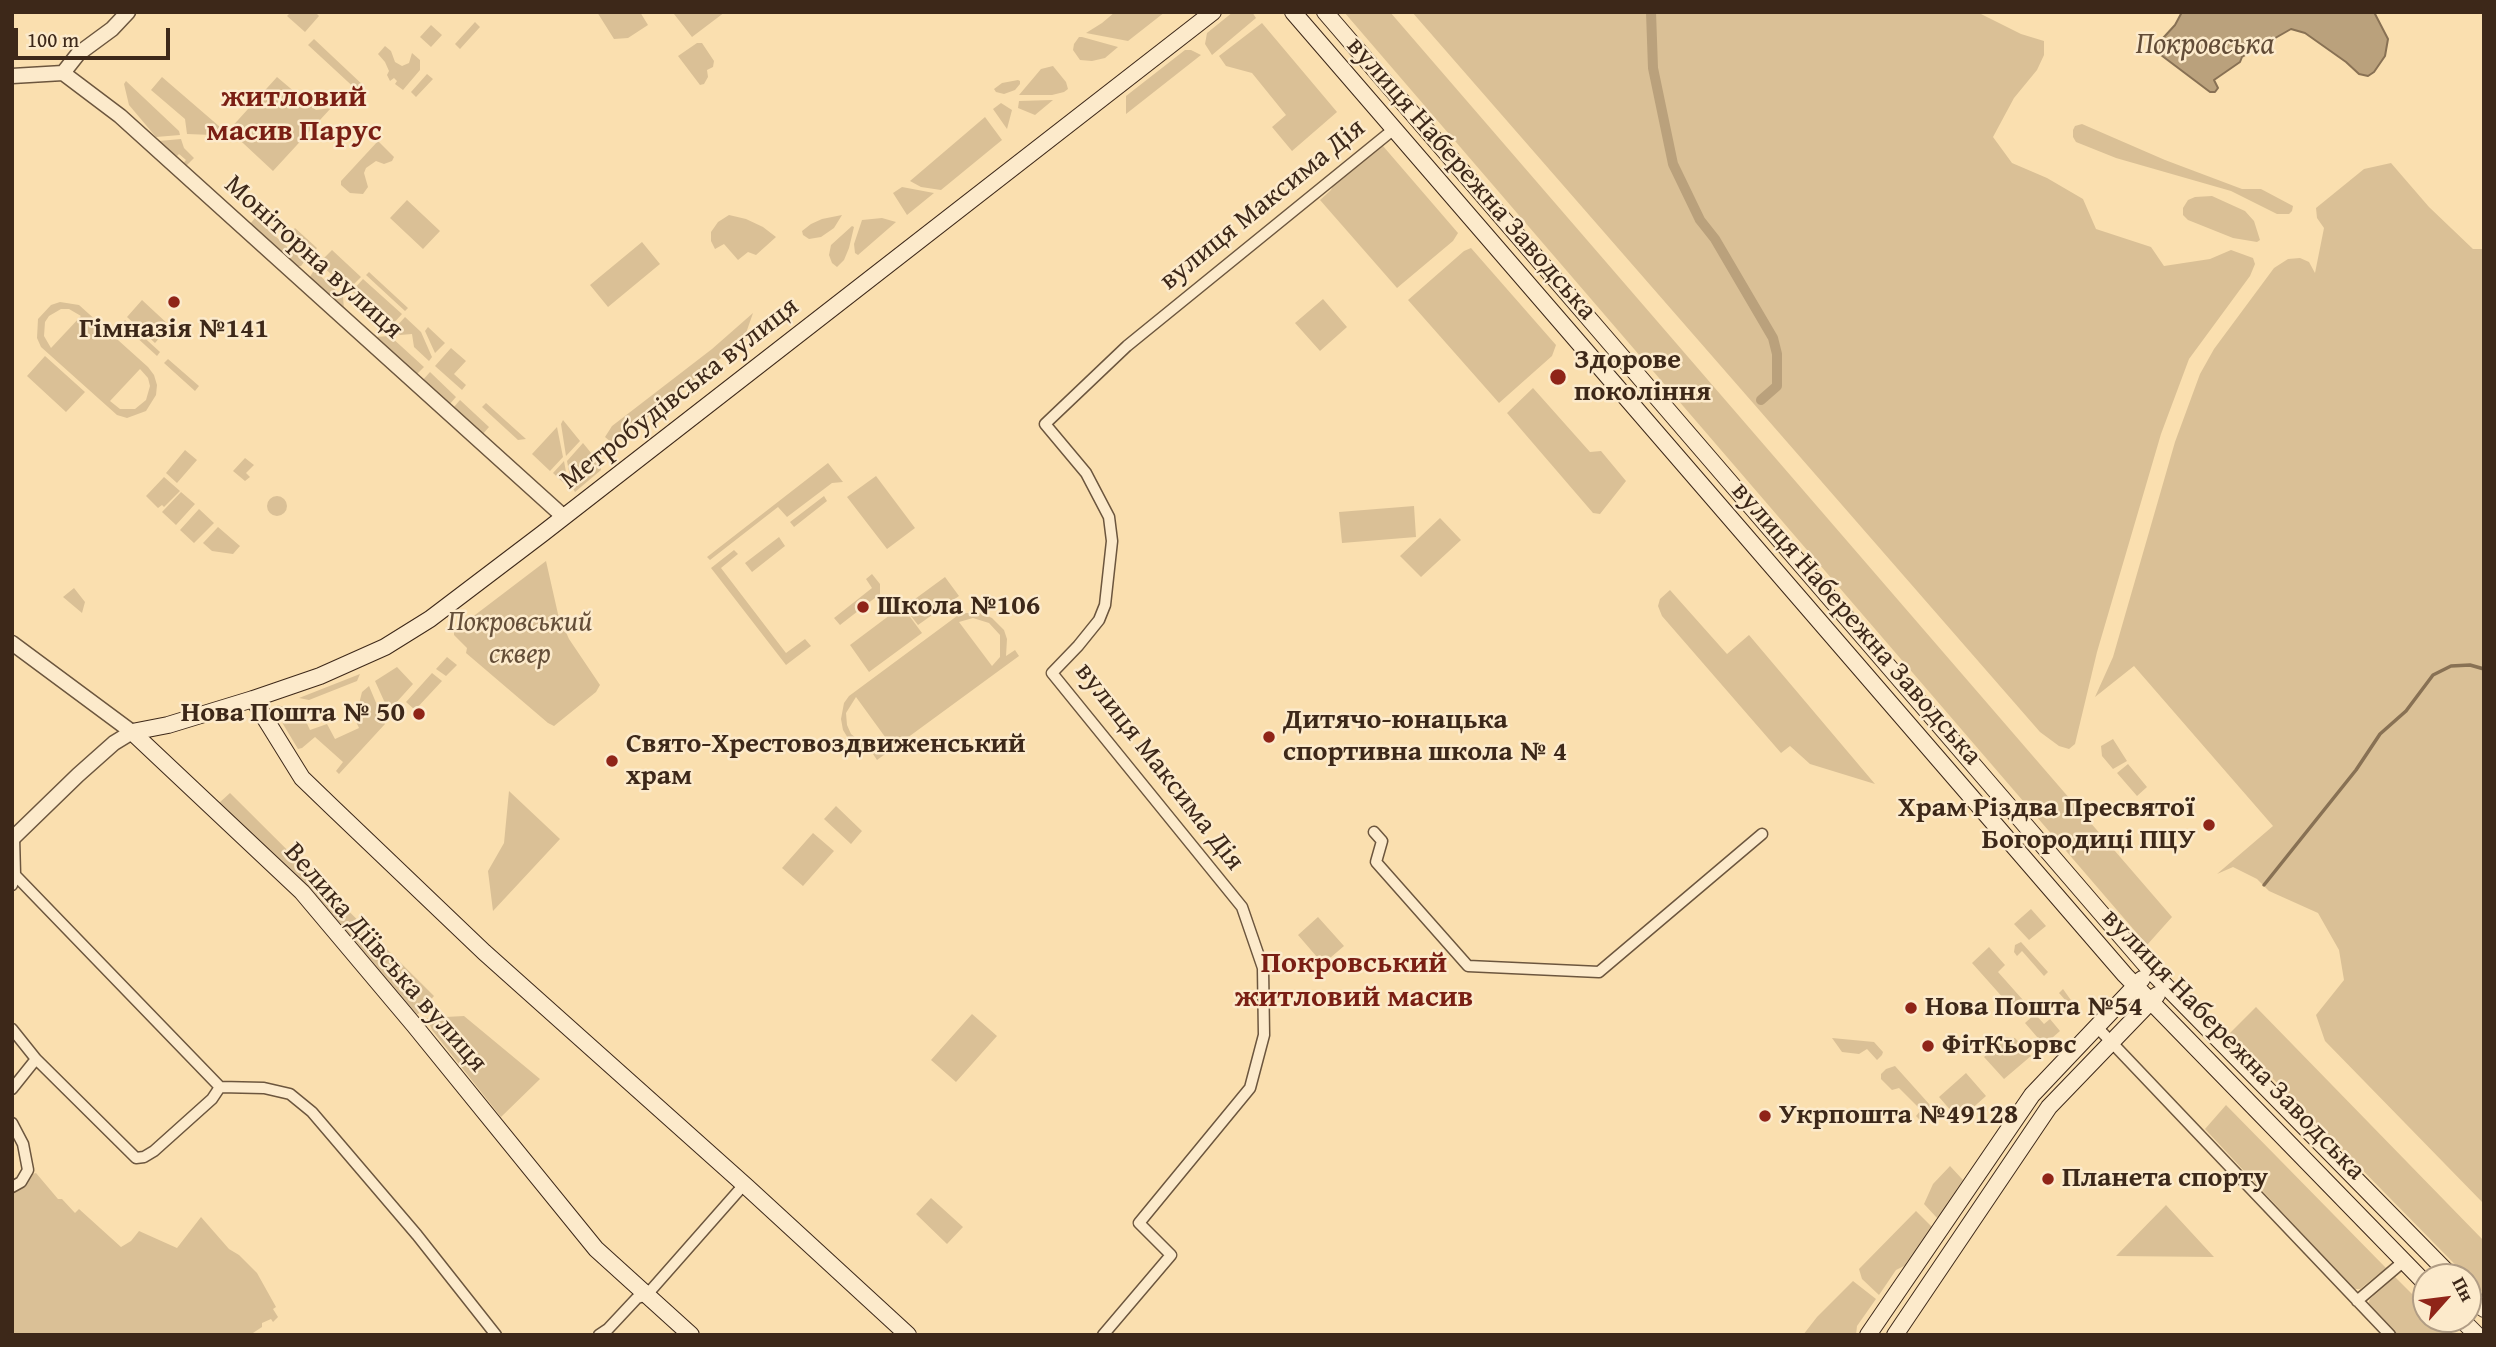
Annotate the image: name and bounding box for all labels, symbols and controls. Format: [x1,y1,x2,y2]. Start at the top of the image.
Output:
scale bar [18,14,173,58]
text: 100 m [27,24,79,55]
water label: Покровська [2136,27,2274,63]
street label: вулиця Набережна Заводська [1339,30,1603,328]
district label: житловий масив Парус [206,80,382,150]
street label: вулиця Максима Дія [1153,112,1373,298]
street label: Моніторна вулиця [217,169,409,347]
street label: Метробудівська вулиця [554,290,806,498]
marker: Гімназія №141 [166,294,182,310]
place label: Гімназія №141 [79,313,269,347]
place label: Здорове покоління [1574,344,1711,410]
marker: Здорове покоління [1548,367,1568,387]
street label: вулиця Набережна Заводська [1724,475,1988,773]
place label: Школа №106 [877,590,1040,624]
marker: Школа №106 [855,599,871,615]
park label: Покровський сквер [448,606,592,672]
street label: вулиця Максима Дія [1067,656,1251,878]
place label: Нова Пошта № 50 [181,697,405,731]
place label: Дитячо-юнацька спортивна школа № 4 [1283,704,1567,770]
marker: Нова Пошта № 50 [411,706,427,722]
place label: Свято-Хрестовоздвиженський храм [626,728,1026,794]
marker: Дитячо-юнацька спортивна школа № 4 [1261,729,1277,745]
marker: Свято-Хрестовоздвиженський храм [604,753,620,769]
place label: Храм Різдва Пресвятої Богородиці ПЦУ [1898,792,2195,858]
marker: Храм Різдва Пресвятої Богородиці ПЦУ [2201,817,2217,833]
street label: Велика Діївська вулиця [276,836,494,1080]
street label: вулиця Набережна Заводська [2094,902,2372,1188]
district label: Покровський житловий масив [1235,946,1473,1016]
place label: Нова Пошта №54 [1925,991,2143,1025]
marker: Нова Пошта №54 [1903,1000,1919,1016]
place label: ФiтКьорвс [1942,1029,2076,1063]
marker: ФiтКьорвс [1920,1038,1936,1054]
place label: Укрпошта №49128 [1779,1099,2018,1133]
marker: Укрпошта №49128 [1757,1108,1773,1124]
place label: Планета спорту [2062,1162,2268,1196]
marker: Планета спорту [2040,1171,2056,1187]
north arrow [2412,1263,2482,1333]
text: Пн [2446,1272,2482,1306]

